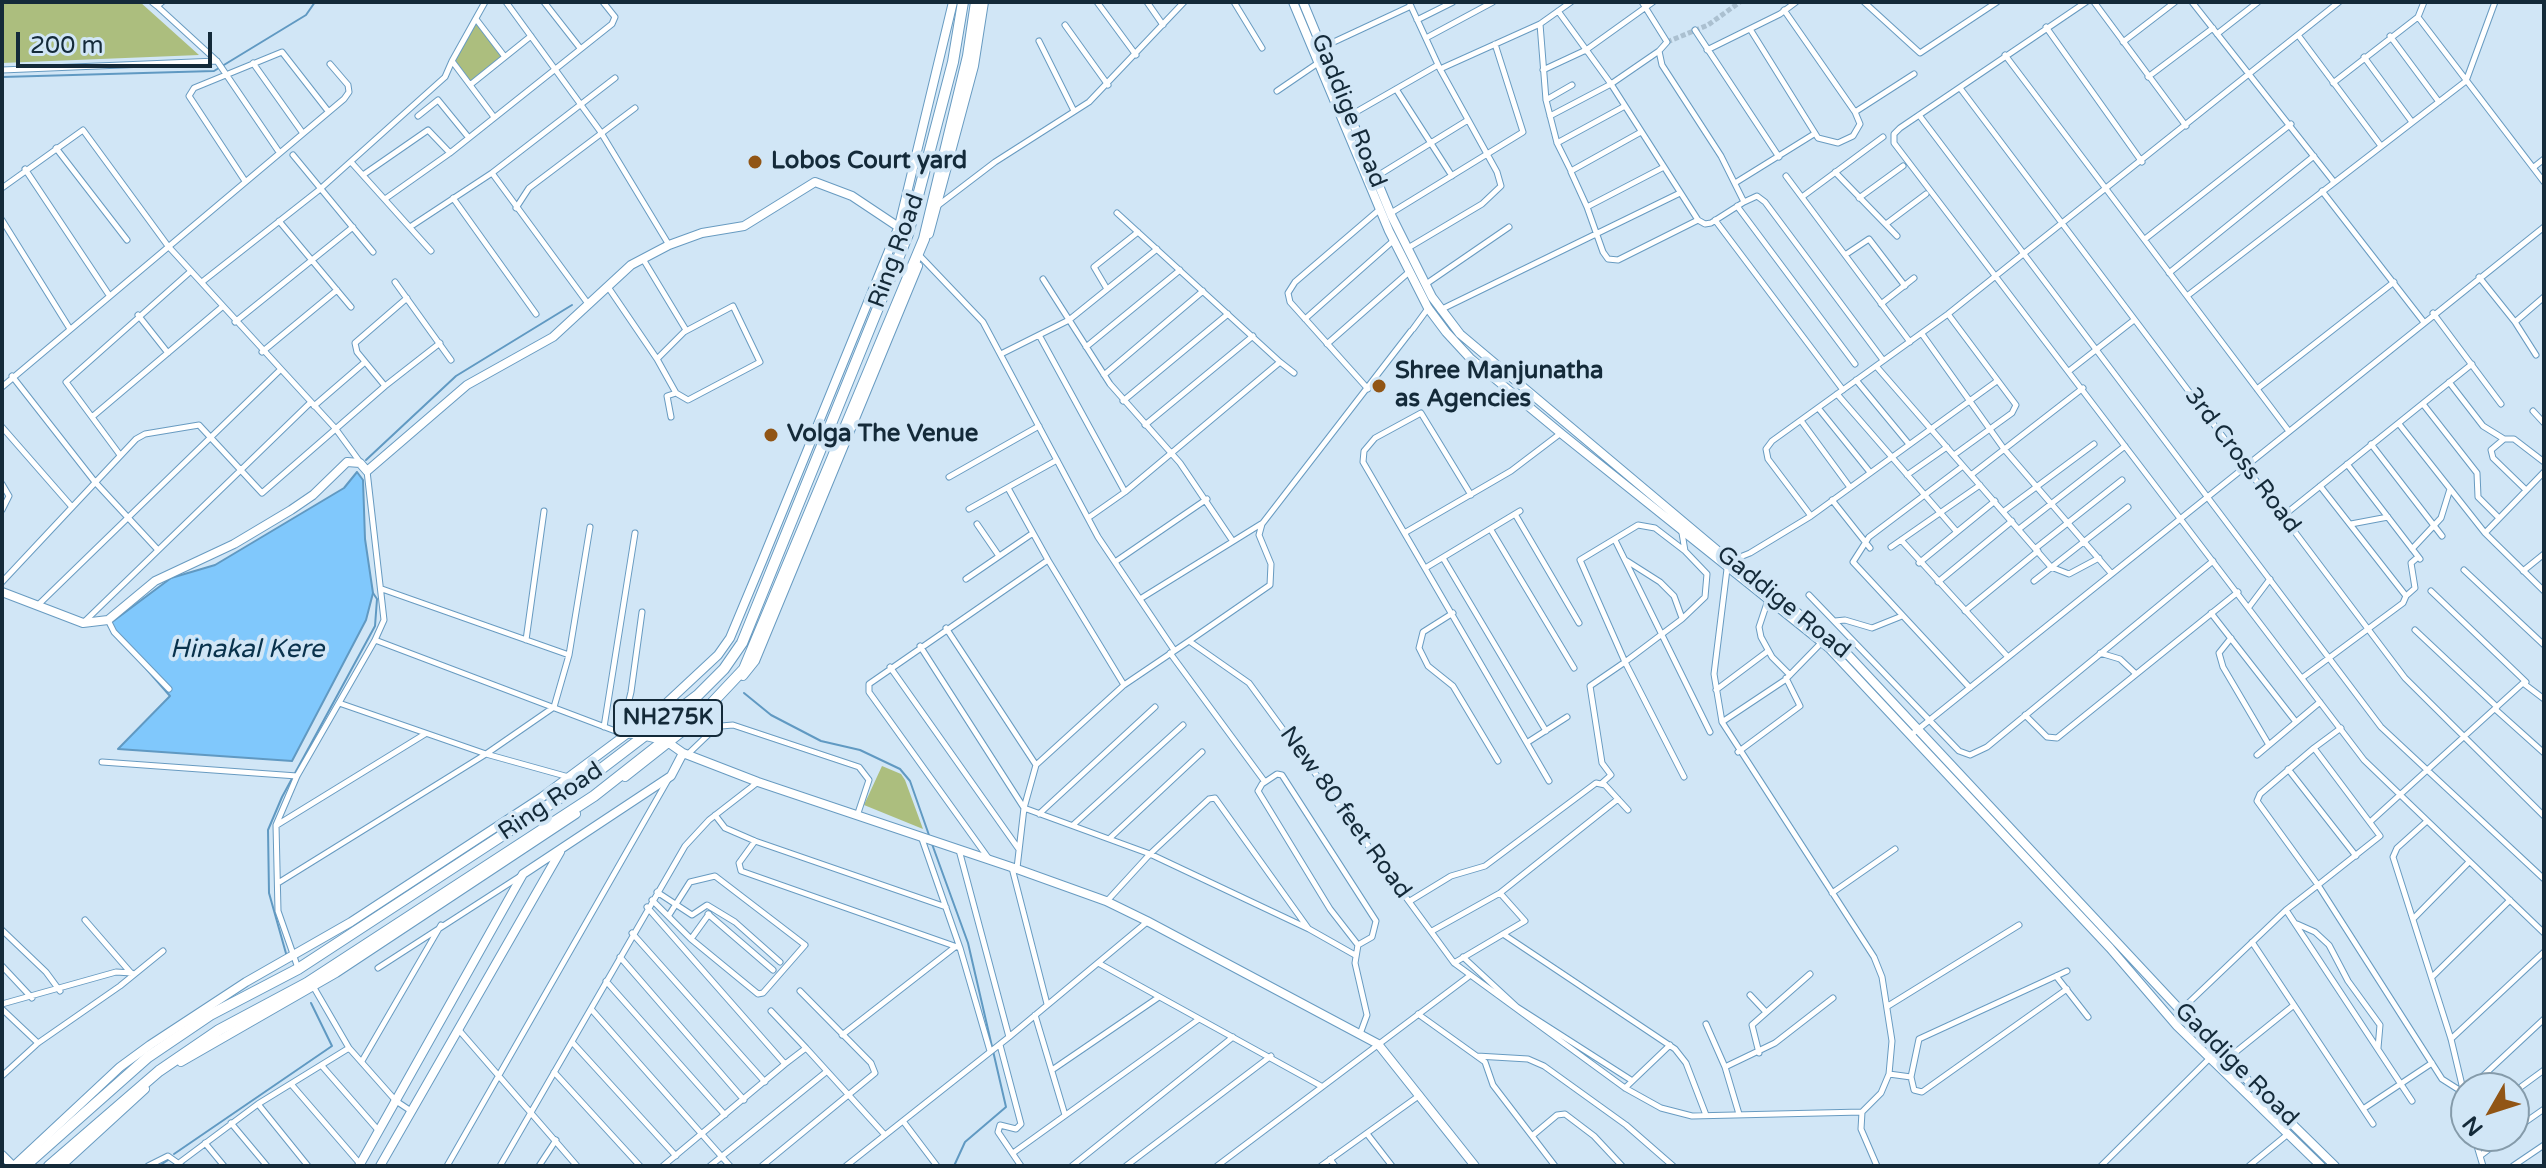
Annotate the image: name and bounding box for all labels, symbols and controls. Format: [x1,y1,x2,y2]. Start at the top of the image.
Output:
scale bar [20,16,216,66]
street label: Gaddige Road [1304,30,1392,192]
text: 200 m [30,31,104,60]
place label: Lobos Court yard [771,148,967,176]
marker: Lobos Court yard [746,153,764,171]
street label: Ring Road [863,190,931,312]
place label: Shree Manjunatha as Agencies [1395,358,1604,414]
marker: Shree Manjunatha as Agencies [1370,377,1388,395]
street label: 3rd Cross Road [2178,383,2306,539]
place label: Volga The Venue [787,421,978,449]
marker: Volga The Venue [762,426,780,444]
street label: Gaddige Road [1711,540,1855,666]
water label: Hinakal Kere [170,634,324,666]
road number: NH275K [614,700,722,736]
street label: New 80 feet Road [1273,721,1417,905]
street label: Ring Road [493,757,609,847]
street label: Gaddige Road [2168,997,2304,1133]
north arrow [2450,1072,2530,1152]
text: N [2457,1111,2489,1141]

